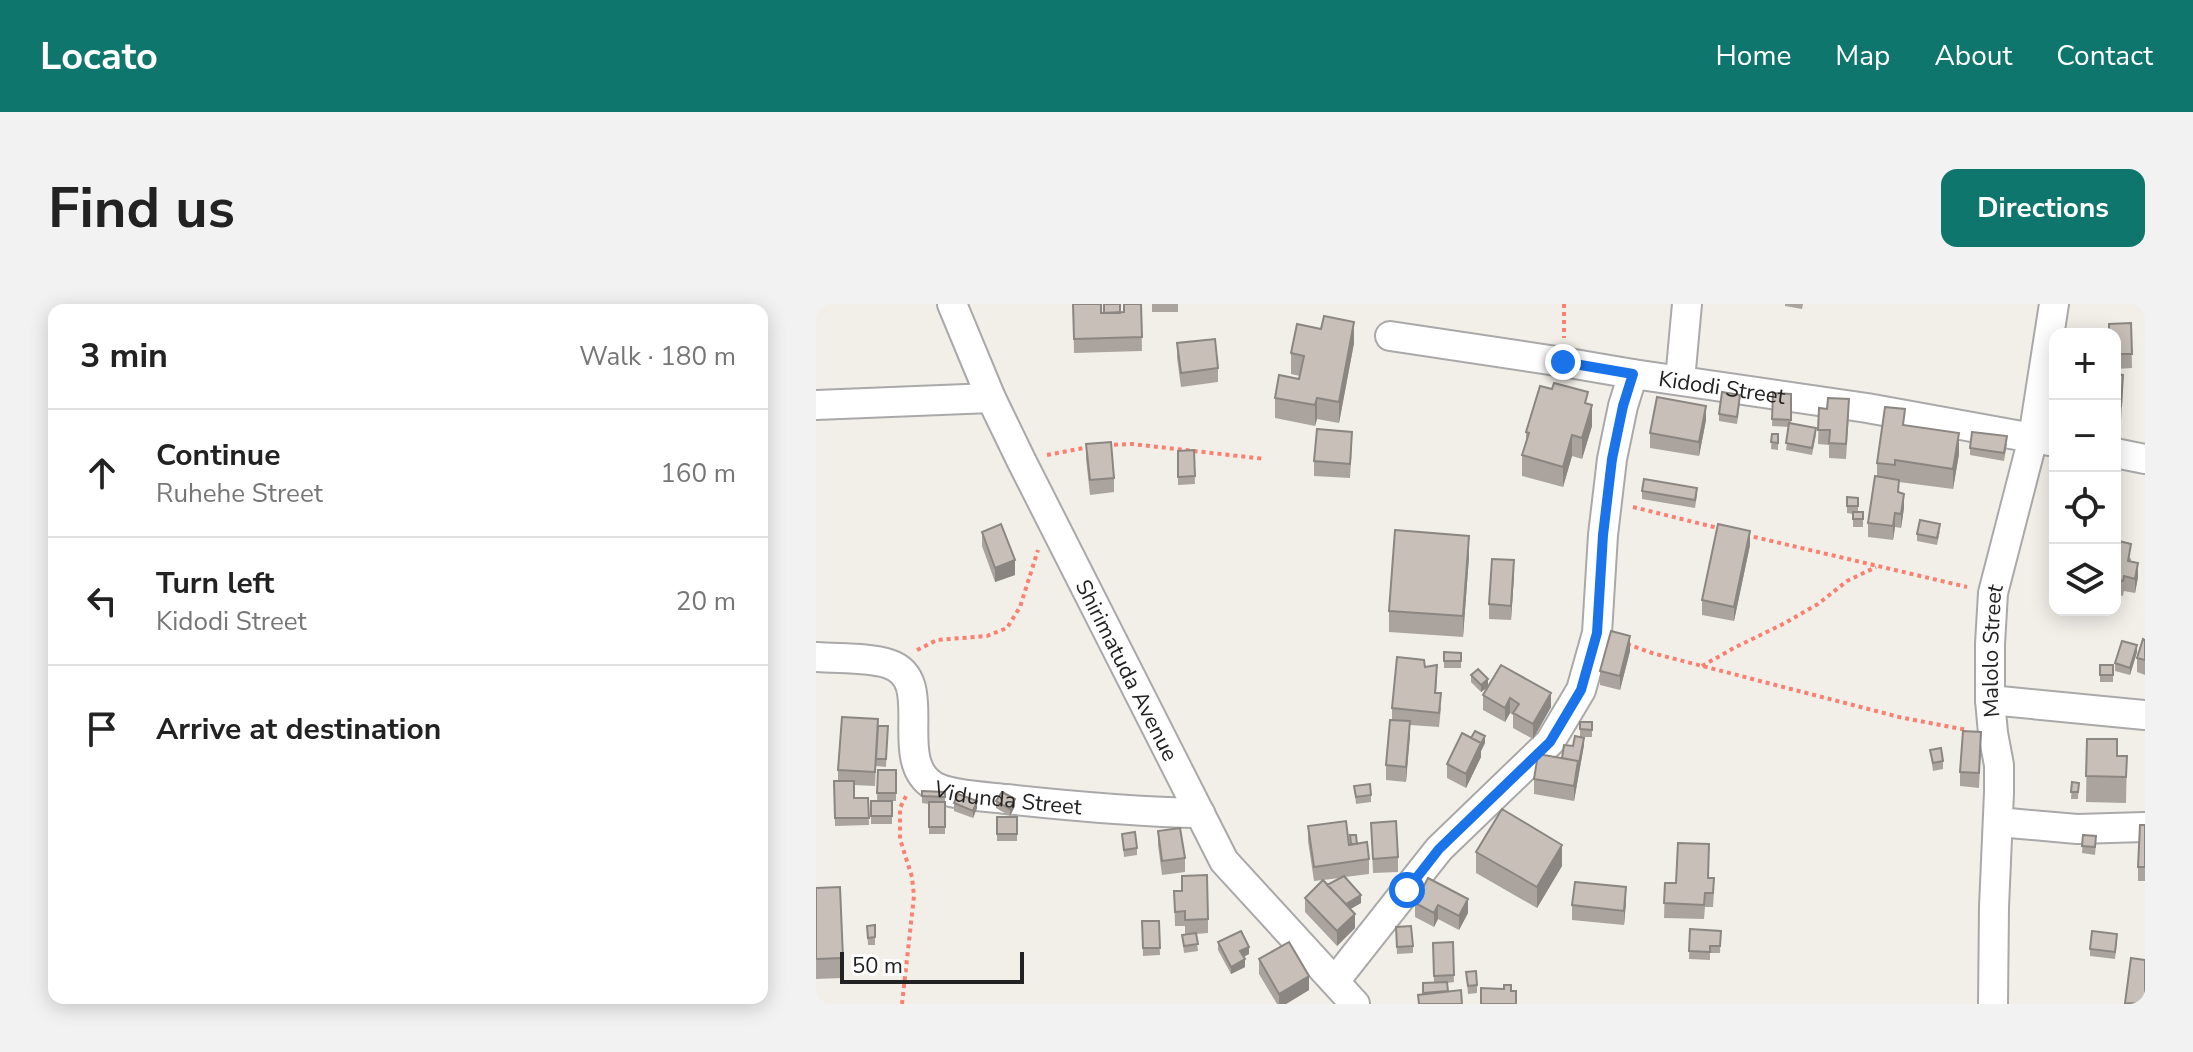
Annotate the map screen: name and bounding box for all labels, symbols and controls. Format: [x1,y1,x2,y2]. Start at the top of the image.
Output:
text: Locato [40,31,158,82]
text: Home [1716,37,1791,75]
text: Map [1835,37,1890,75]
text: About [1934,37,2012,75]
text: Contact [2056,37,2153,75]
button: Directions [1941,169,2145,247]
text: Find us [48,170,235,247]
map controls [2049,328,2121,616]
button: + [2049,328,2121,400]
text: 3 min [80,333,168,379]
text: Walk · 180 m [579,339,736,374]
route end [1545,344,1581,380]
street label: Kidodi Street [1657,364,1788,412]
button: − [2049,400,2121,472]
text: Continue [156,435,281,476]
icon: ahead [80,451,124,495]
text: 160 m [660,456,736,491]
button: locate [2049,472,2121,544]
text: Ruhehe Street [156,476,323,511]
button: layers [2049,544,2121,616]
text: Turn left [156,563,274,604]
street label: Shirimatuda Avenue [1068,575,1185,766]
icon: left [80,579,124,623]
street label: Malolo Street [1976,581,2011,719]
text: 20 m [676,584,736,619]
text: Kidodi Street [156,604,307,639]
icon: arrive [80,707,124,751]
text: Arrive at destination [156,709,441,750]
street label: Vidunda Street [929,774,1083,822]
route start [1389,872,1425,908]
scale bar [840,948,1024,984]
text: 50 m [852,951,903,981]

